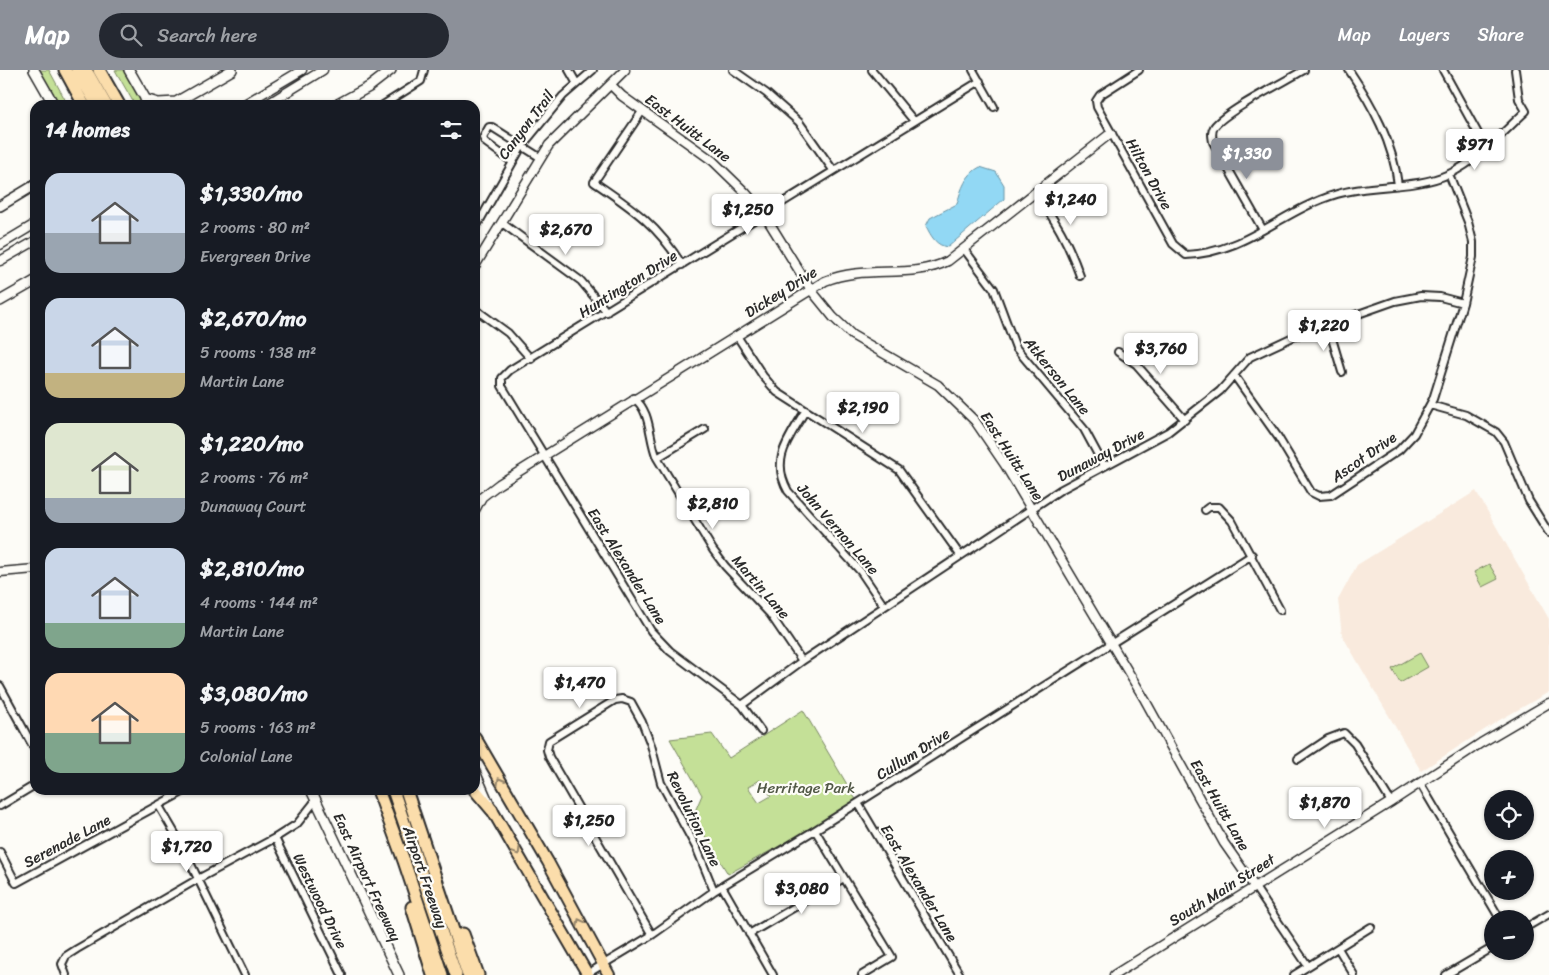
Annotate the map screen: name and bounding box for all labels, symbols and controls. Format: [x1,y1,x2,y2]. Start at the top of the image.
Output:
search box [99,13,449,58]
text: Map [25,14,69,56]
text: Search here [157,19,257,52]
text: Map [1338,19,1371,51]
text: Layers [1399,19,1450,51]
text: Share [1478,19,1524,51]
icon: search [117,21,145,49]
street label: Canyon Trail [491,84,561,165]
street label: East Huitt Lane [639,87,737,169]
text: 14 homes [45,111,130,149]
icon: filters [437,116,465,144]
pin: $971 [1445,128,1505,171]
text: $971 [1457,130,1493,159]
street label: Hilton Drive [1118,133,1180,215]
pin: $1,330 [1206,138,1288,180]
text: $1,330 [1222,139,1272,168]
text: $1,330/mo [200,175,302,213]
pin: $1,240 [1030,184,1112,226]
text: $1,240 [1045,185,1097,214]
icon: home [85,193,145,253]
pin: $1,250 [707,194,789,236]
text: $1,250 [722,195,774,224]
text: 2 rooms · 80 m² [200,213,310,242]
pin: $2,670 [525,214,607,256]
text: $2,670 [540,215,592,244]
text: Evergreen Drive [200,242,311,271]
street label: Huntington Drive [573,243,683,325]
street label: Dickey Drive [739,259,823,325]
text: $2,670/mo [200,300,306,338]
pin: $1,220 [1283,310,1365,352]
text: $1,220 [1299,311,1349,340]
icon: home [85,318,145,378]
street label: Atkerson Lane [1016,330,1097,421]
pin: $3,760 [1120,332,1202,375]
text: $3,760 [1135,334,1187,363]
text: 5 rooms · 138 m² [200,338,316,367]
text: Martin Lane [200,367,284,396]
pin: $2,190 [822,392,904,434]
text: $2,190 [837,393,889,422]
street label: East Huitt Lane [973,406,1051,506]
street label: Dunaway Drive [1052,421,1150,489]
text: $1,220/mo [200,425,304,463]
street label: Ascot Drive [1325,425,1402,490]
icon: home [85,443,145,503]
text: 2 rooms · 76 m² [200,463,309,492]
street label: John Vernon Lane [790,476,886,581]
pin: $2,810 [672,488,754,530]
text: $2,810 [688,489,738,518]
text: Dunaway Court [200,492,306,521]
street label: East Alexander Lane [581,502,673,630]
street label: Martin Lane [725,549,797,626]
text: $2,810/mo [200,550,304,588]
icon: home [85,568,145,628]
text: 4 rooms · 144 m² [200,588,318,617]
text: Martin Lane [200,617,284,646]
pin: $1,470 [539,666,621,709]
text: $1,470 [554,668,606,697]
text: $3,080/mo [200,675,308,713]
icon: home [85,693,145,753]
text: 5 rooms · 163 m² [200,713,316,742]
street label: Cullum Drive [871,721,955,787]
text: Colonial Lane [200,742,292,771]
street label: East Huitt Lane [1183,754,1257,856]
street label: Revolution Lane [660,767,729,872]
park label: Herritage Park [757,775,855,801]
one-way arrow [497,777,507,786]
pin: $1,870 [1284,786,1366,829]
text: $1,870 [1300,788,1350,817]
map controls [1484,790,1534,960]
button: locate [1484,790,1534,840]
pin: $1,250 [548,804,630,847]
text: $1,250 [563,806,615,835]
street label: Serenade Lane [19,807,115,875]
street label: East Airport Freeway [326,808,409,946]
street label: East Alexander Lane [873,819,965,947]
street label: Airport Freeway [395,821,455,932]
pin: $1,720 [146,830,228,873]
text: $1,720 [162,832,212,861]
one-way arrow [510,846,520,855]
street label: South Main Street [1164,846,1281,933]
street label: Westwood Drive [286,849,355,954]
button: + [1484,850,1534,900]
pin: $3,080 [761,872,843,915]
text: $3,080 [775,874,829,903]
button: − [1484,910,1534,960]
one-way arrow [576,919,586,928]

